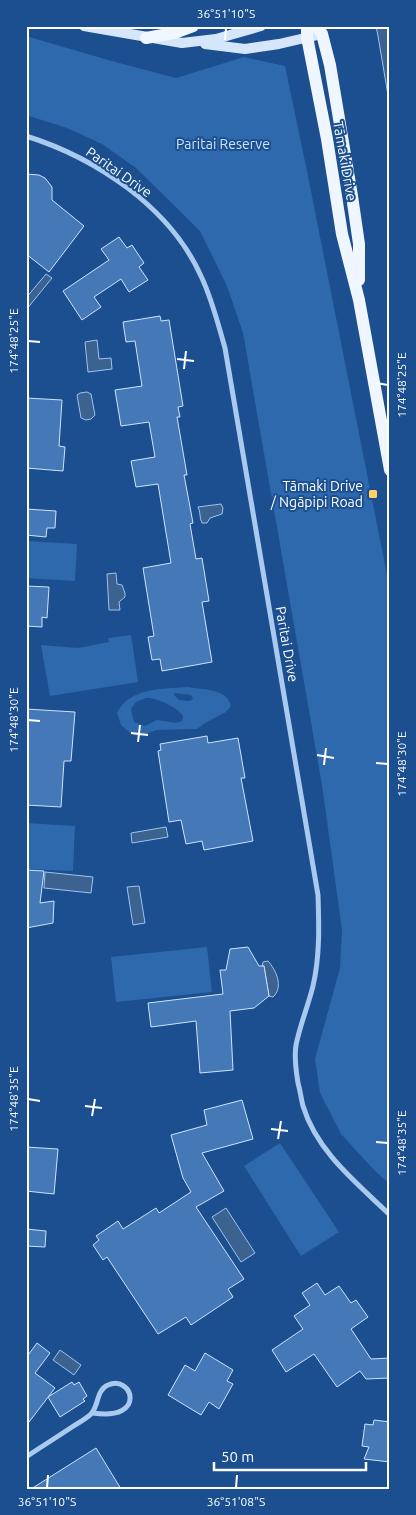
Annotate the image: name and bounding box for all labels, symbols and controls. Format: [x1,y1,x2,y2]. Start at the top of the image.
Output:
text: 36°51'10"S [197,7,255,20]
street label: Tāmaki Drive [330,120,360,202]
park label: Paritai Reserve [176,136,270,152]
street label: Paritai Drive [83,143,155,201]
text: 174°48'25"E [7,308,20,374]
text: 174°48'25"E [395,352,408,418]
place label: Tāmaki Drive / Ngāpipi Road [270,478,363,510]
marker: Tāmaki Drive / Ngāpipi Road [367,488,379,500]
street label: Paritai Drive [272,605,302,683]
text: 174°48'30"E [7,687,20,753]
text: 174°48'30"E [395,731,408,797]
text: 174°48'35"E [7,1066,20,1132]
text: 174°48'35"E [395,1110,408,1176]
scale bar [214,1440,366,1472]
text: 50 m [221,1448,254,1465]
text: 36°51'10"S [18,1495,76,1508]
text: 36°51'08"S [207,1495,265,1508]

